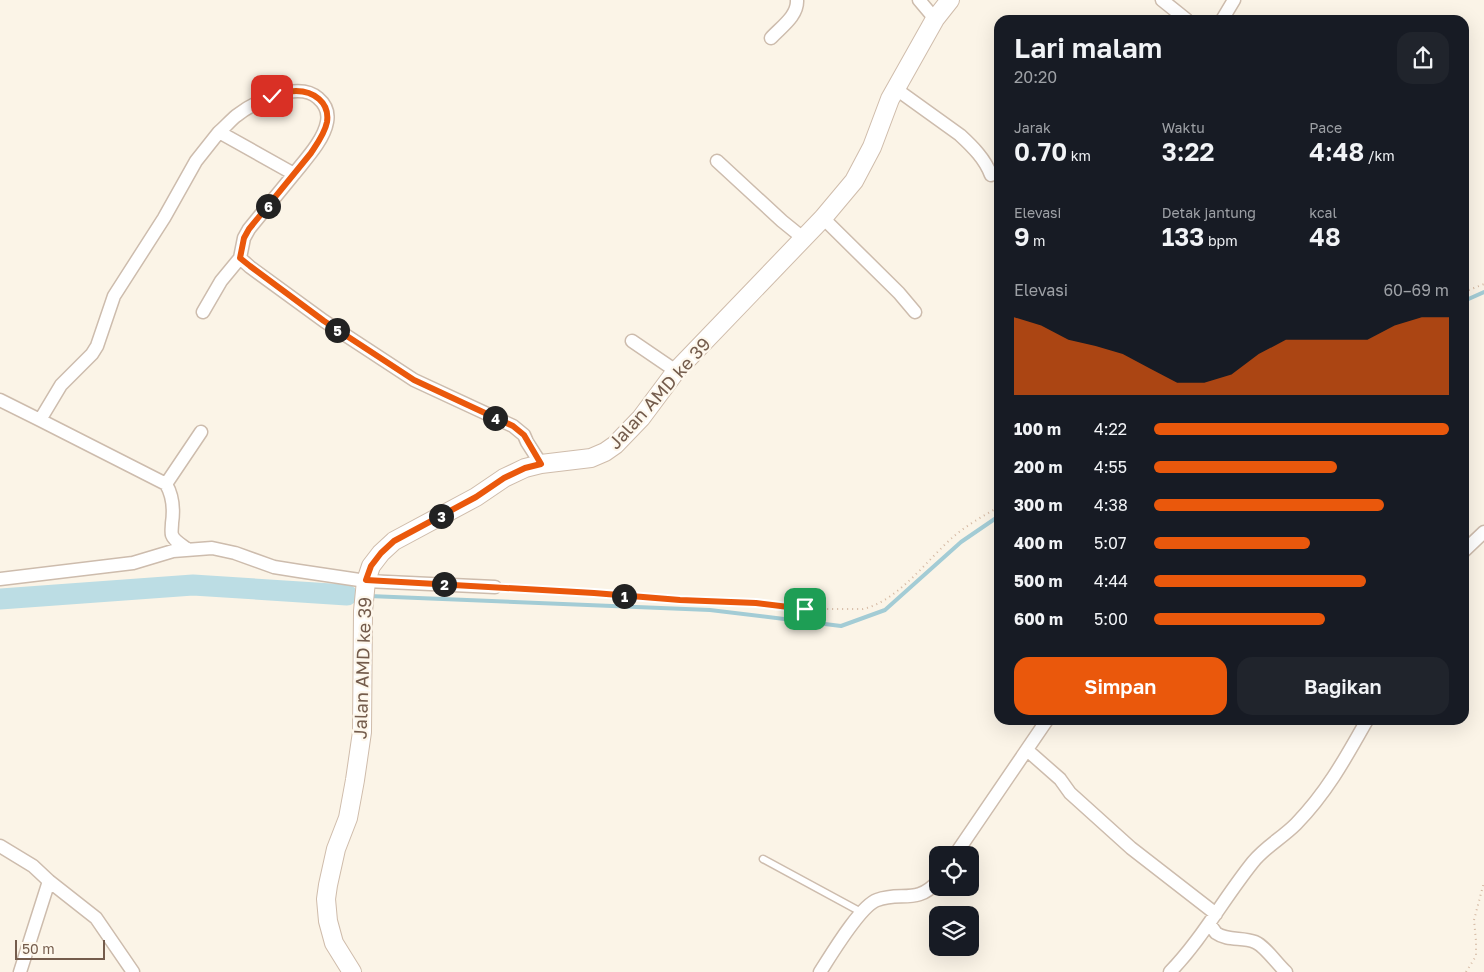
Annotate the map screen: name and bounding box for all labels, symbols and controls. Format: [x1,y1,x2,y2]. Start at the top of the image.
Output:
text: Lari malam [1014,31,1162,64]
button: share [1397,32,1449,84]
text: 20:20 [1014,67,1057,87]
pin [251,75,293,117]
icon: check [258,82,286,110]
text: Jarak [1014,119,1051,136]
text: Waktu [1162,119,1205,136]
text: Pace [1309,119,1342,136]
text: 0.70 [1014,136,1067,167]
text: 3:22 [1162,136,1214,167]
text: 4:48 [1309,136,1364,167]
text: km [1067,147,1091,164]
text: /km [1364,147,1395,164]
pin: 6 [256,194,280,218]
text: 6 [264,198,273,215]
text: Elevasi [1014,204,1061,221]
text: Detak jantung [1162,204,1256,221]
text: kcal [1309,204,1337,221]
text: 9 [1014,221,1030,252]
text: 133 [1162,221,1204,252]
text: 48 [1309,221,1341,252]
text: m [1030,232,1046,249]
text: bpm [1204,232,1238,249]
text: Elevasi [1014,280,1068,300]
text: 60–69 m [1383,280,1449,300]
pin: 5 [324,318,350,342]
text: 5 [333,322,342,339]
street label: Jalan AMD ke 39 [603,333,715,453]
pin: 4 [482,406,508,430]
text: 4 [491,410,500,427]
text: 100 m [1014,419,1061,439]
text: 4:22 [1094,419,1127,439]
text: 200 m [1014,457,1063,477]
text: 4:55 [1094,457,1127,477]
text: 300 m [1014,495,1063,515]
text: 4:38 [1094,495,1128,515]
pin: 3 [428,504,454,528]
text: 3 [437,508,446,525]
text: 400 m [1014,533,1063,553]
text: 5:07 [1094,533,1126,553]
text: 500 m [1014,571,1063,591]
text: 4:44 [1094,571,1128,591]
pin: 2 [432,572,456,596]
text: 2 [440,576,449,593]
pin: 1 [612,584,636,608]
text: 1 [621,588,628,605]
pin [784,588,826,630]
icon: arrive [791,595,819,623]
street label: Jalan AMD ke 39 [349,596,375,740]
text: 600 m [1014,609,1063,629]
text: 5:00 [1094,609,1128,629]
button: Simpan [1014,657,1227,715]
button: Bagikan [1237,657,1449,715]
map controls [929,846,979,956]
button: locate [929,846,979,896]
button: layers [929,906,979,956]
scale bar [15,937,105,960]
text: 50 m [22,940,55,957]

